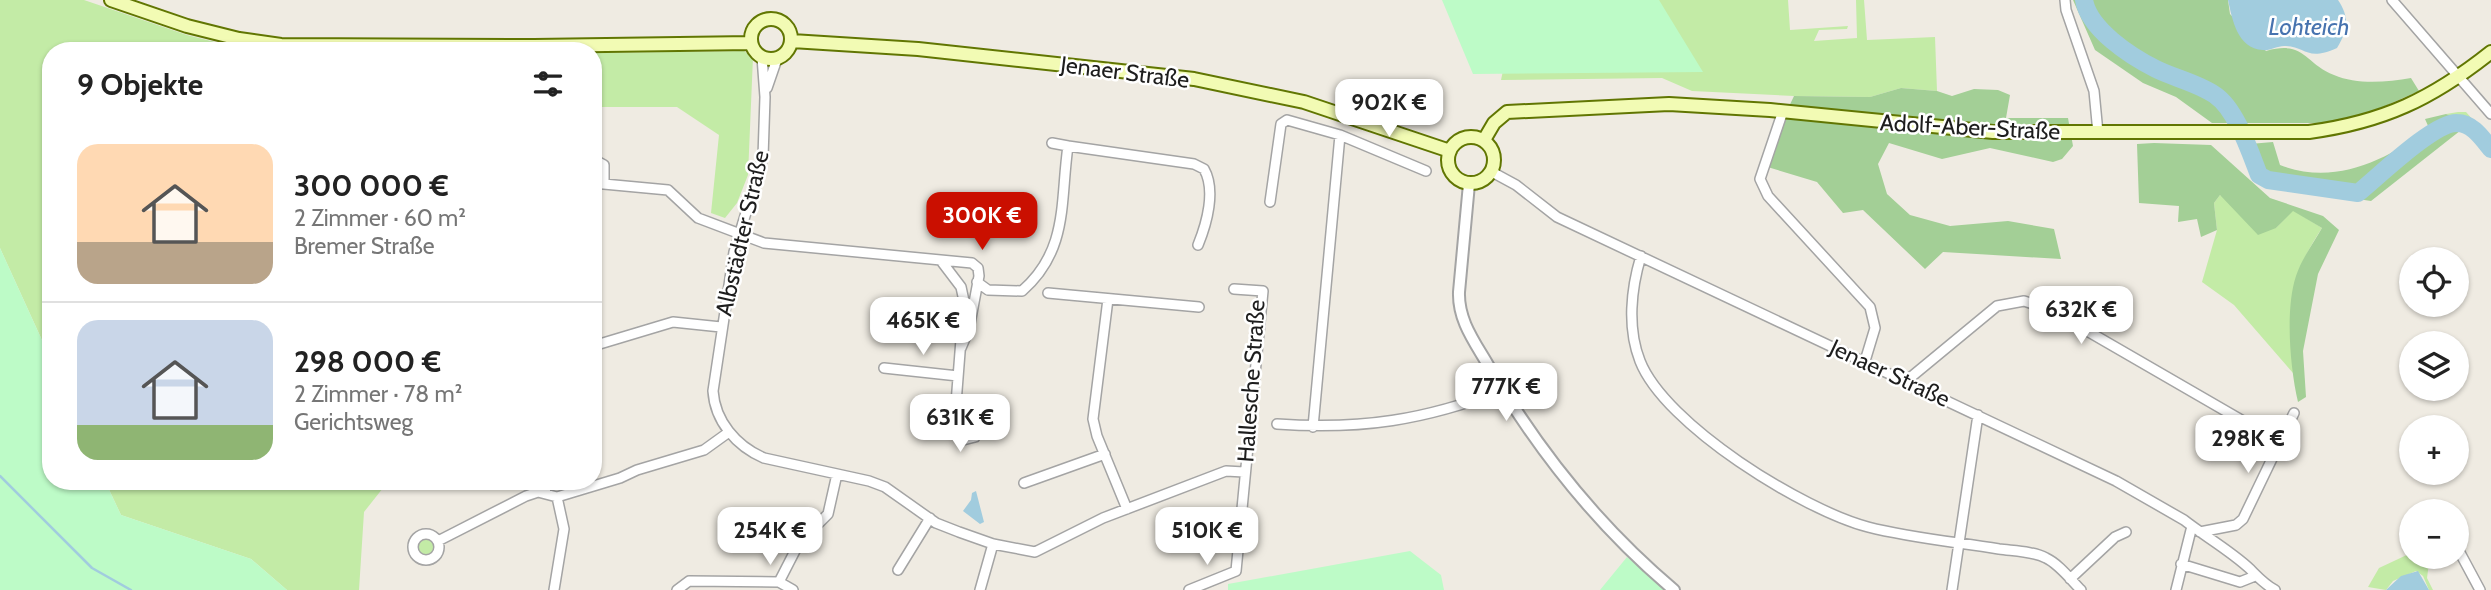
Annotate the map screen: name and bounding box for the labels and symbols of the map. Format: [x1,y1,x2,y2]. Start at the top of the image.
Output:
water label: Lohteich [2269,12,2349,41]
street label: Jenaer Straße [1058,50,1191,94]
pin: 902K € [1332,80,1446,139]
street label: Adolf-Aber-Straße [1879,108,2061,146]
street label: Albstädter Straße [709,147,775,319]
pin: 300K € [925,192,1039,252]
pin: 632K € [2024,286,2138,346]
pin: 465K € [866,298,980,357]
street label: Hallesche Straße [1231,299,1271,463]
street label: Jenaer Straße [1825,333,1955,413]
pin: 777K € [1449,364,1563,423]
pin: 631K € [903,394,1017,454]
pin: 298K € [2191,416,2305,475]
pin: 254K € [713,508,827,567]
pin: 510K € [1150,508,1264,567]

